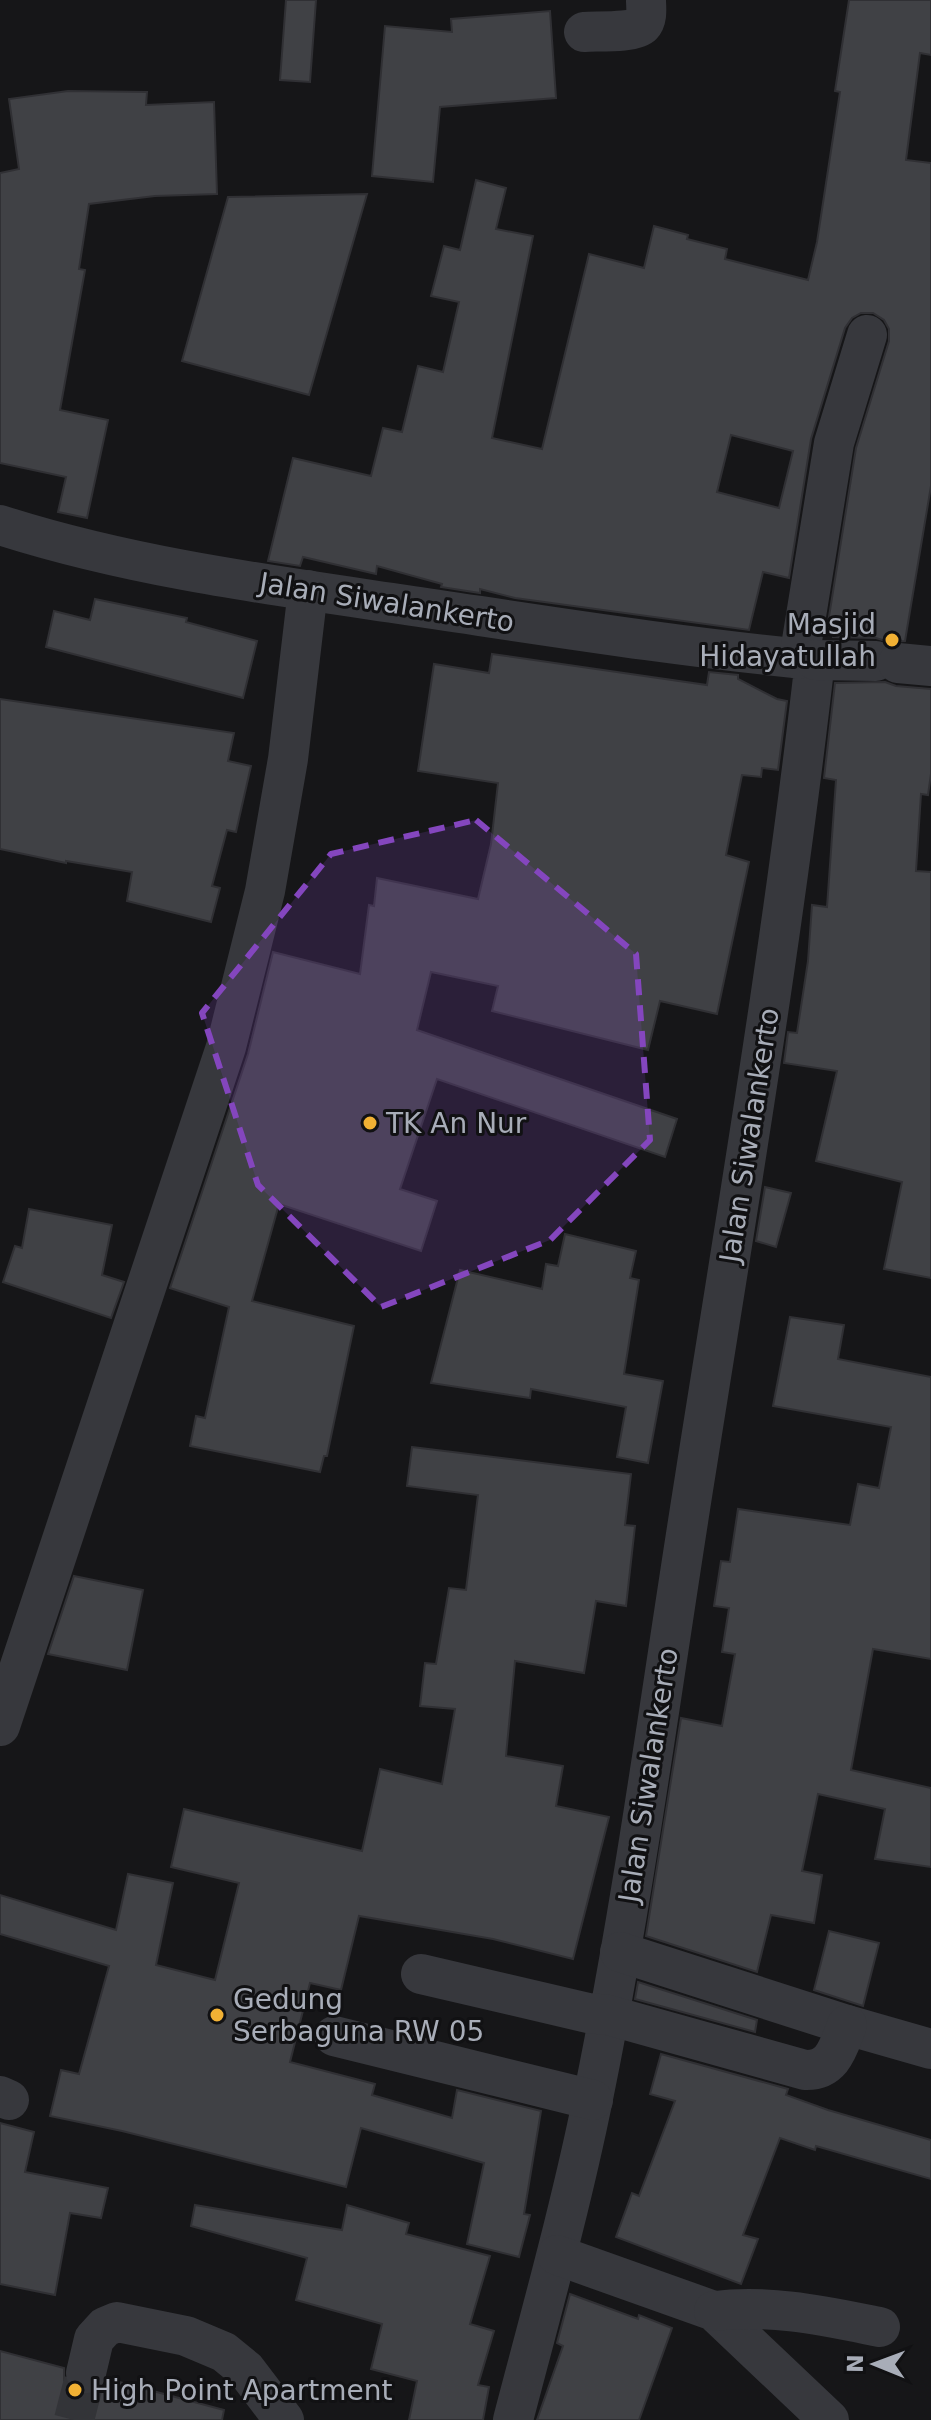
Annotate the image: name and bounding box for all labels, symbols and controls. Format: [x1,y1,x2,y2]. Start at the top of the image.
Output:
street label: Jalan Siwalankerto [255,566,517,639]
place label: Masjid Hidayatullah [699,608,876,673]
marker: Masjid Hidayatullah [883,631,901,649]
street label: Jalan Siwalankerto [713,1005,786,1267]
place label: TK An Nur [385,1107,527,1140]
marker: TK An Nur [361,1114,379,1132]
street label: Jalan Siwalankerto [612,1645,685,1907]
place label: Gedung Serbaguna RW 05 [233,1983,484,2048]
marker: Gedung Serbaguna RW 05 [208,2006,226,2024]
north arrow [835,2324,915,2404]
text: N [843,2354,868,2373]
place label: High Point Apartment [91,2374,393,2407]
marker: High Point Apartment [66,2381,84,2399]

